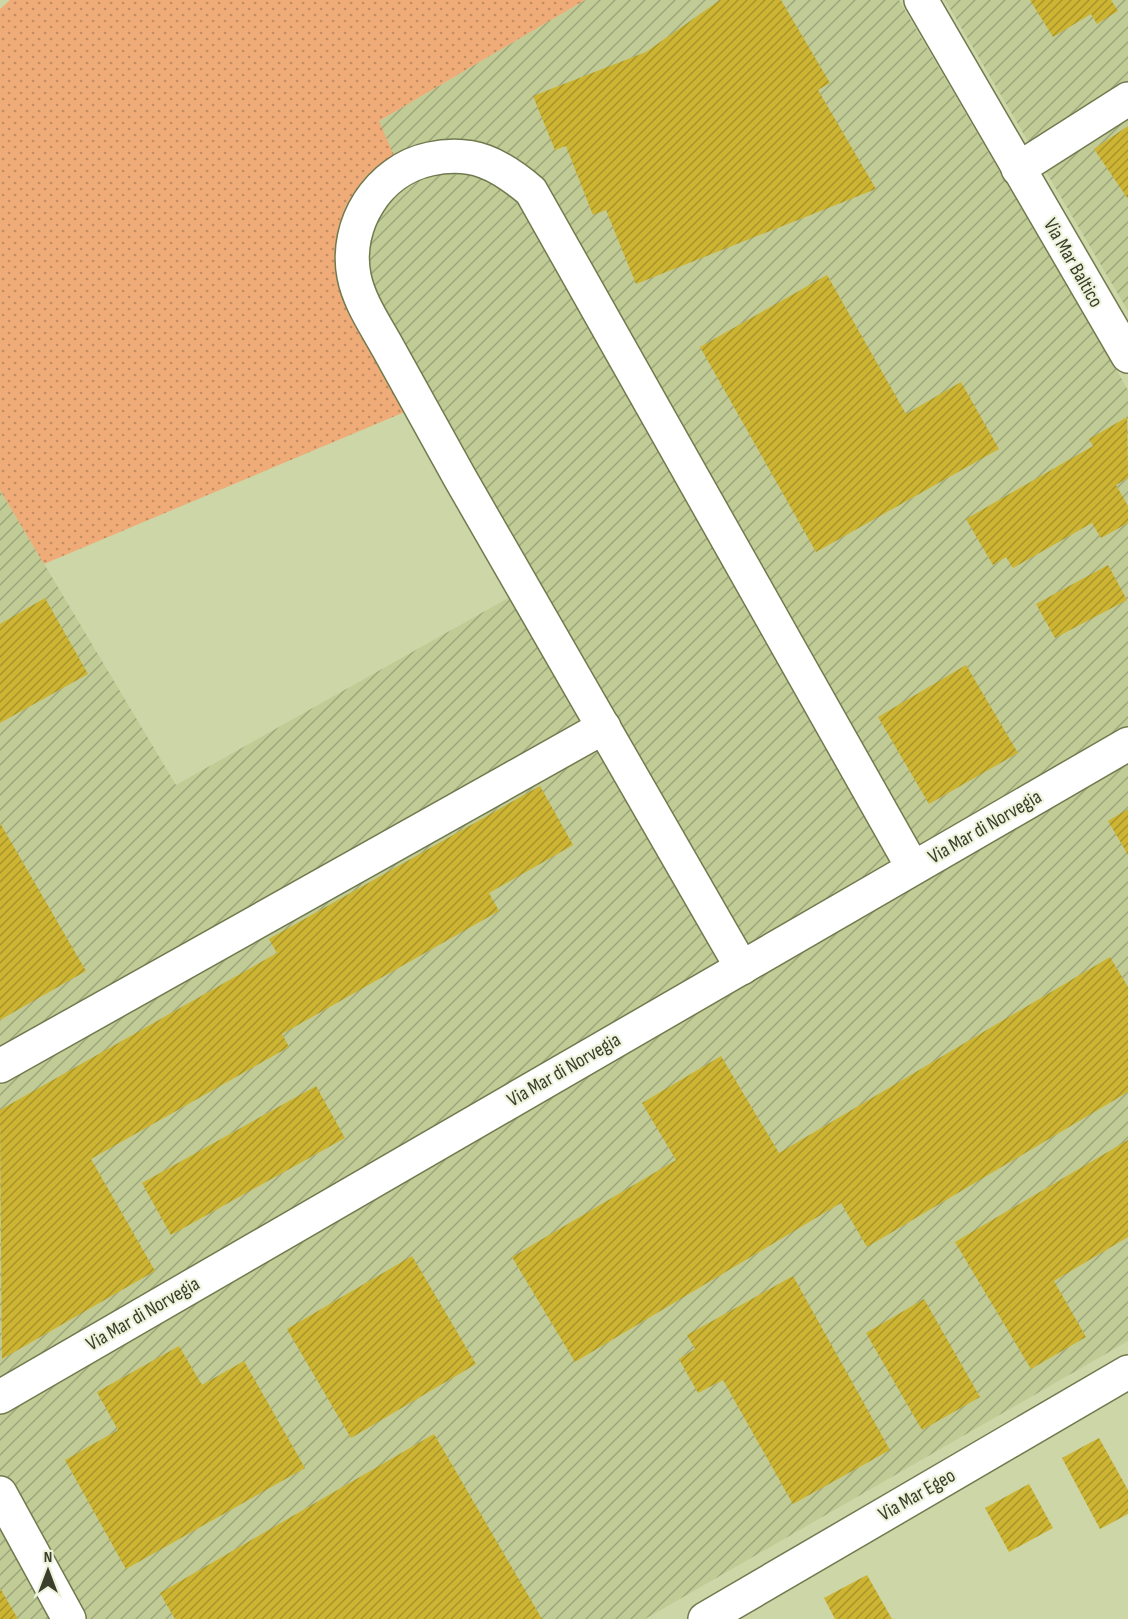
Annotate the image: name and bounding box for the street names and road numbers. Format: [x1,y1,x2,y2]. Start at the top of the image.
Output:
street label: Via Mar Baltico [1038,214,1108,312]
street label: Via Mar di Norvegia [924,785,1046,869]
street label: Via Mar di Norvegia [503,1028,625,1112]
street label: Via Mar di Norvegia [82,1272,204,1356]
street label: Via Mar Egeo [874,1463,960,1527]

